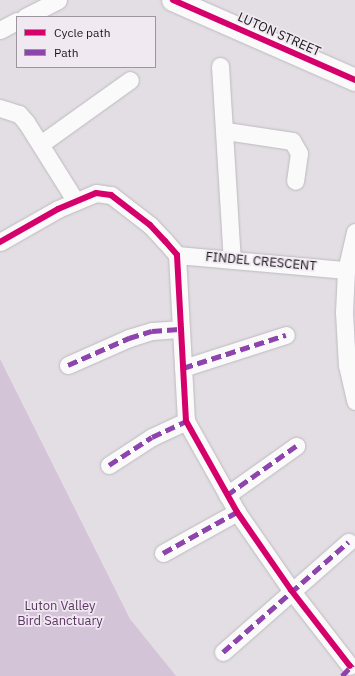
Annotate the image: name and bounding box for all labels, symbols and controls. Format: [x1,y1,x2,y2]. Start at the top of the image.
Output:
street label: LUTON STREET [235,10,323,60]
legend [16,16,156,68]
text: Cycle path [54,25,111,40]
text: Path [54,45,79,60]
street label: FINDEL CRESCENT [205,249,317,275]
park label: Luton Valley Bird Sanctuary [17,599,103,630]

